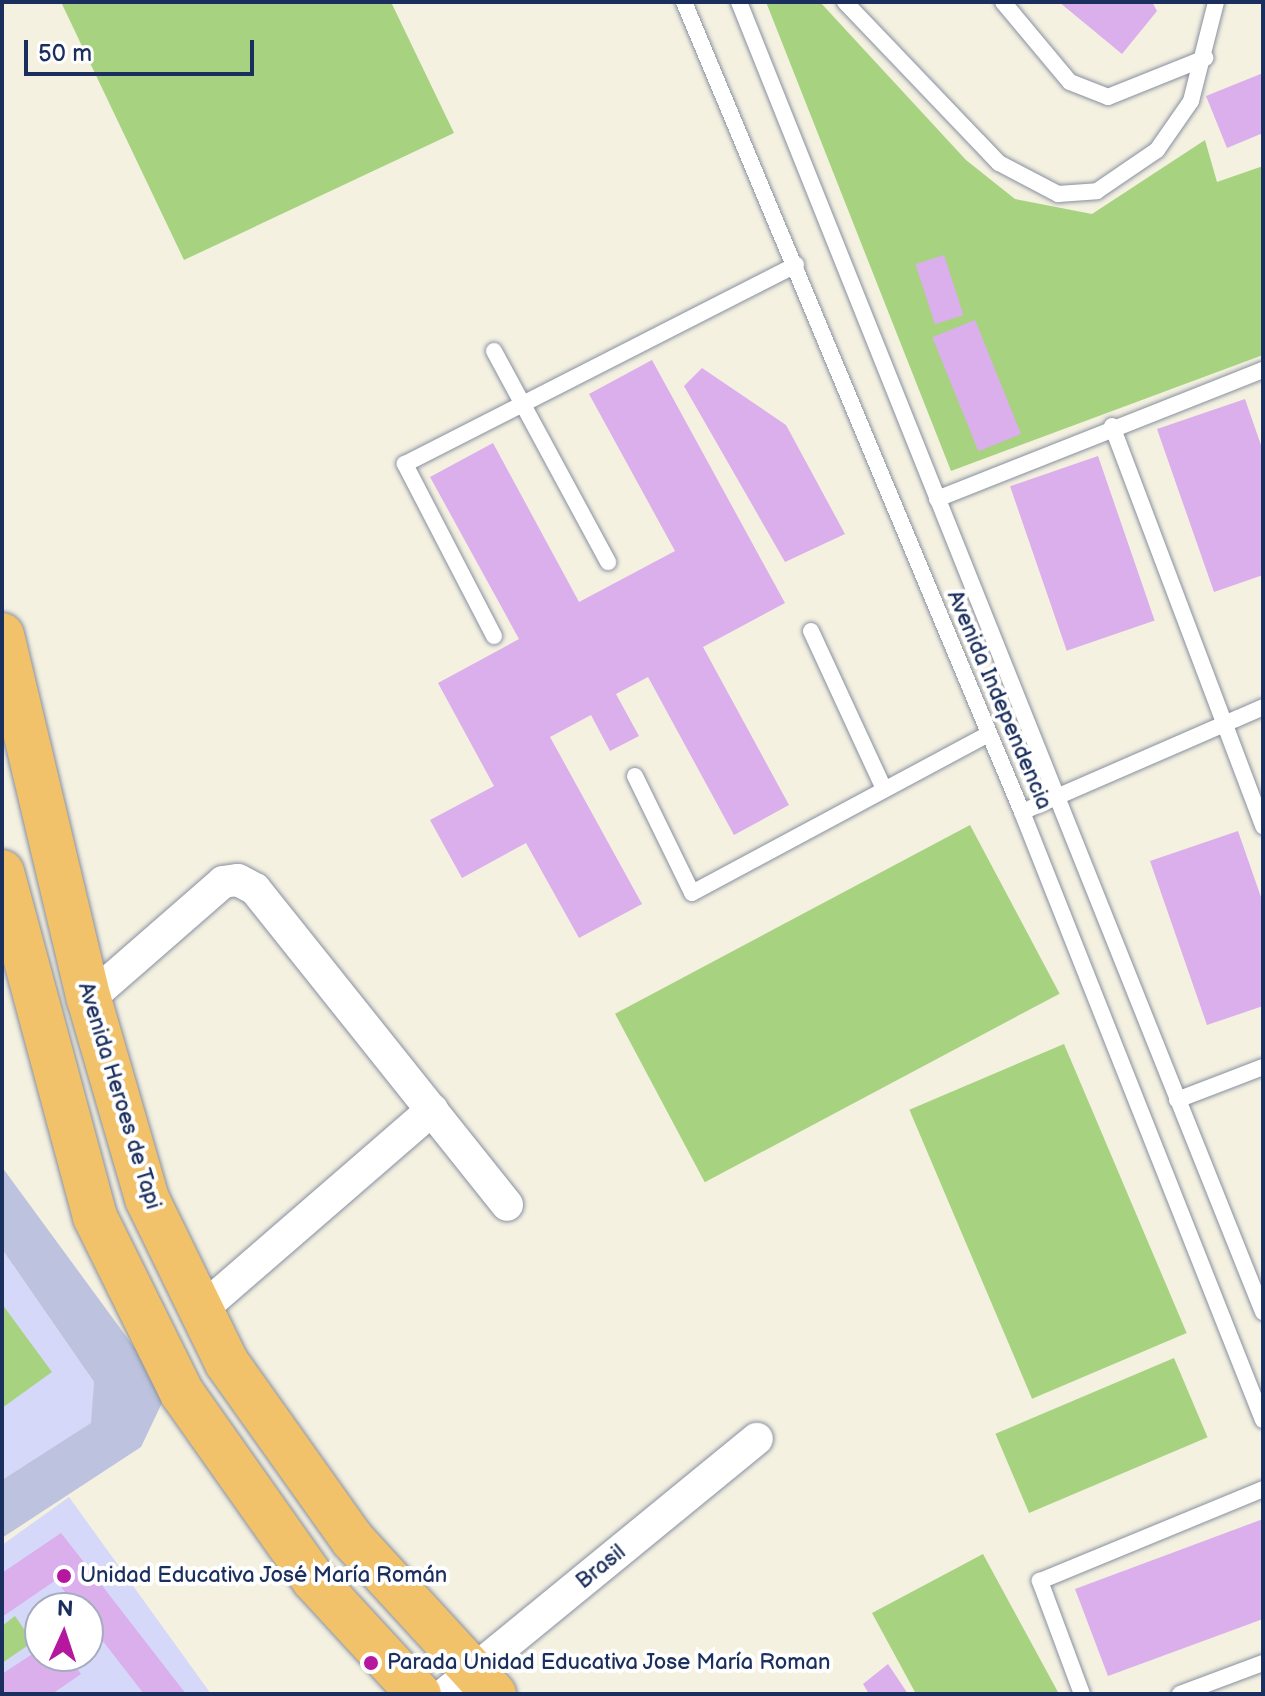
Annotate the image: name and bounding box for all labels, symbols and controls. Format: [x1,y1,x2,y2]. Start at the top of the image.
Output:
scale bar [28,24,258,74]
text: 50 m [38,39,92,68]
street label: Avenida Independencia [941,587,1057,813]
street label: Avenida Heroes de Tapi [72,979,166,1213]
street label: Brasil [571,1539,631,1595]
place label: Unidad Educativa José María Román [80,1563,448,1589]
marker: Unidad Educativa José María Román [55,1567,73,1585]
north arrow [24,1592,104,1672]
text: N [56,1596,74,1623]
place label: Parada Unidad Educativa Jose María Roman [387,1650,832,1676]
marker: Parada Unidad Educativa Jose María Roman [362,1654,380,1672]

